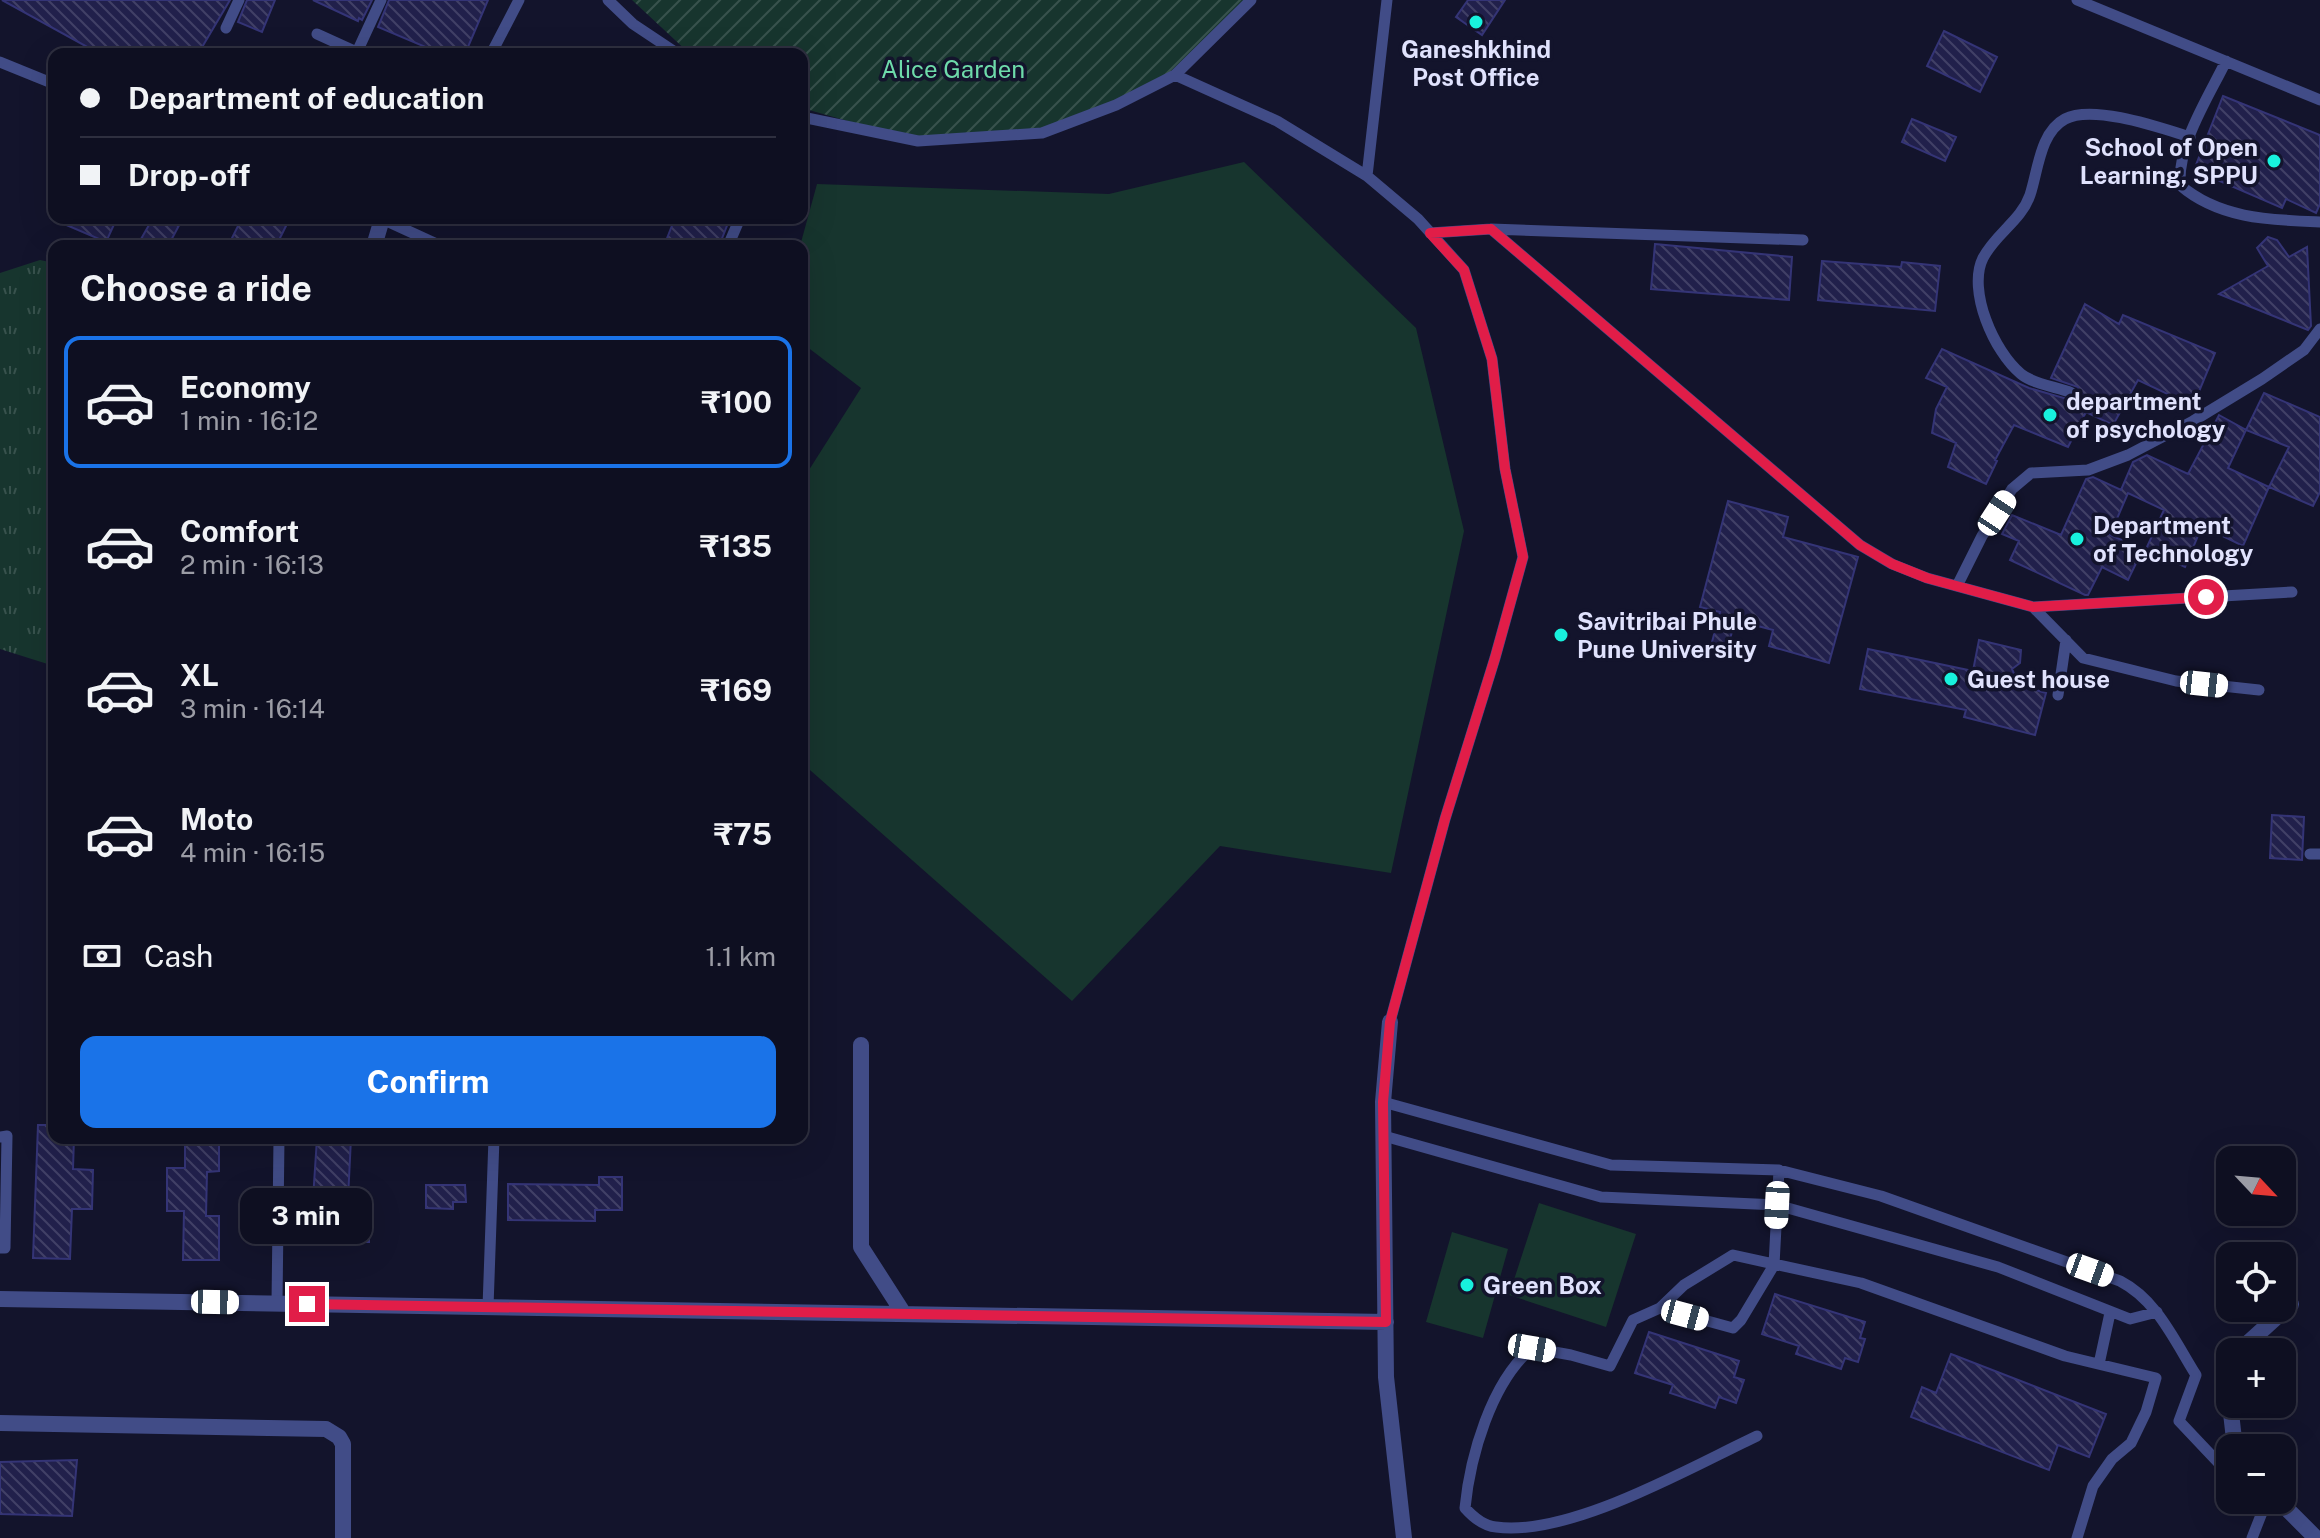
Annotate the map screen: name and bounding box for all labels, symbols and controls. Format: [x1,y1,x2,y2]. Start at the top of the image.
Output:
marker: Ganeshkhind Post Office [1467,13,1485,31]
place label: Ganeshkhind Post Office [1401,35,1551,91]
park label: Alice Garden [881,55,1025,83]
text: Department of education [128,80,484,116]
place label: School of Open Learning, SPPU [2080,133,2258,189]
marker: School of Open Learning, SPPU [2265,152,2283,170]
text: Drop-off [128,157,250,193]
text: Choose a ride [80,267,312,309]
icon: car [84,366,156,438]
text: Economy [180,369,311,405]
text: ₹100 [701,384,772,420]
place label: department of psychology [2066,387,2226,443]
text: 1 min · 16:12 [180,405,318,436]
marker: department of psychology [2041,406,2059,424]
car [1974,486,2020,540]
icon: car [84,510,156,582]
place label: Department of Technology [2093,511,2254,567]
text: Comfort [180,513,299,549]
text: ₹135 [700,528,772,564]
marker: Department of Technology [2068,530,2086,548]
text: 2 min · 16:13 [180,549,324,580]
route start [2188,579,2224,615]
place label: Savitribai Phule Pune University [1577,607,1757,663]
marker: Savitribai Phule Pune University [1552,626,1570,644]
icon: car [84,654,156,726]
text: XL [180,657,219,693]
place label: Guest house [1967,665,2110,693]
marker: Guest house [1942,670,1960,688]
car [2179,670,2229,698]
text: ₹169 [700,672,772,708]
text: 3 min · 16:14 [180,693,325,724]
icon: car [84,798,156,870]
text: Moto [180,801,253,837]
text: ₹75 [714,816,772,852]
text: 4 min · 16:15 [180,837,325,868]
icon: cash [80,934,124,978]
text: Cash [144,938,213,974]
text: 1.1 km [706,941,776,972]
button: Confirm [80,1036,776,1128]
north arrow [2216,1146,2296,1226]
map controls [2216,1146,2296,1514]
car [1764,1180,1790,1230]
callout: 3 min [241,1188,373,1244]
text: 3 min [272,1200,340,1231]
button: locate [2216,1242,2296,1322]
car [2063,1251,2117,1289]
place label: Green Box [1483,1271,1602,1299]
marker: Green Box [1458,1276,1476,1294]
route end [289,1286,325,1322]
car [191,1290,239,1314]
car [1659,1297,1711,1333]
car [1506,1332,1558,1364]
button: + [2216,1338,2296,1418]
button: − [2216,1434,2296,1514]

